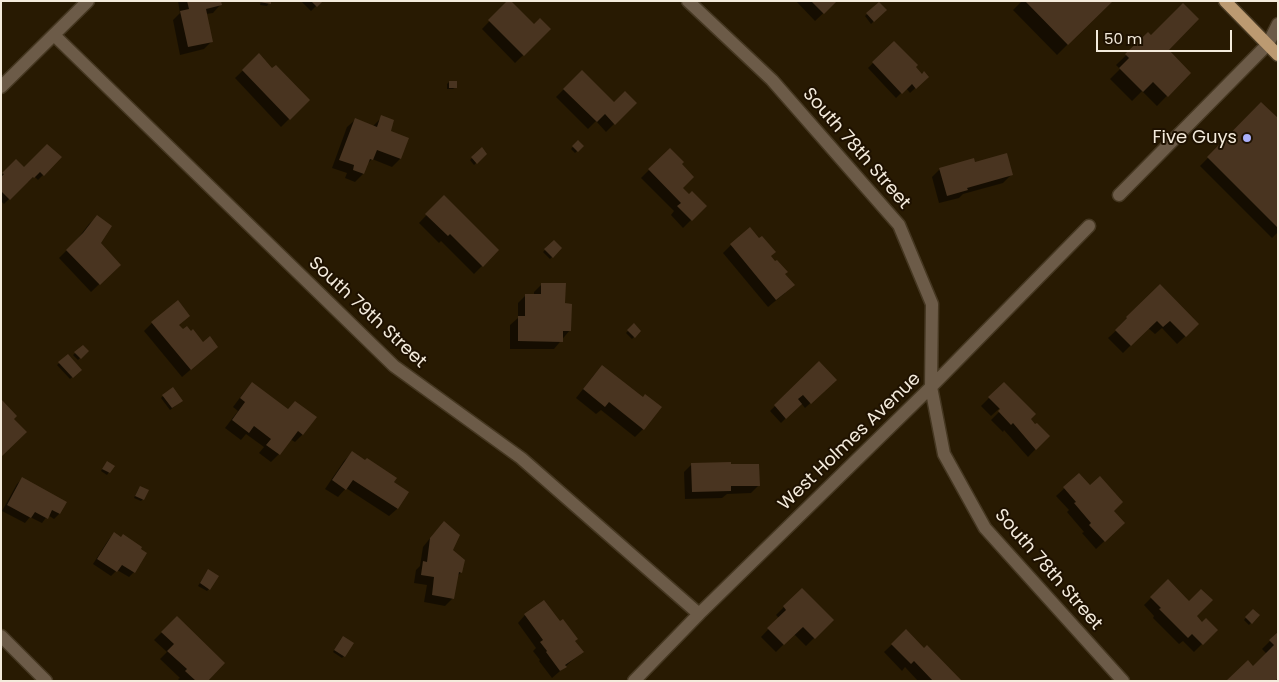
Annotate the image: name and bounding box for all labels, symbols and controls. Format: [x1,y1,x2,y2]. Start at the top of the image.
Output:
scale bar [1099,20,1235,52]
text: 50 m [1104,28,1142,49]
street label: South 78th Street [798,84,914,214]
place label: Five Guys [1152,127,1237,149]
marker: Five Guys [1241,132,1253,144]
street label: South 79th Street [304,253,430,373]
street label: West Holmes Avenue [774,368,926,516]
street label: South 78th Street [990,505,1106,635]

